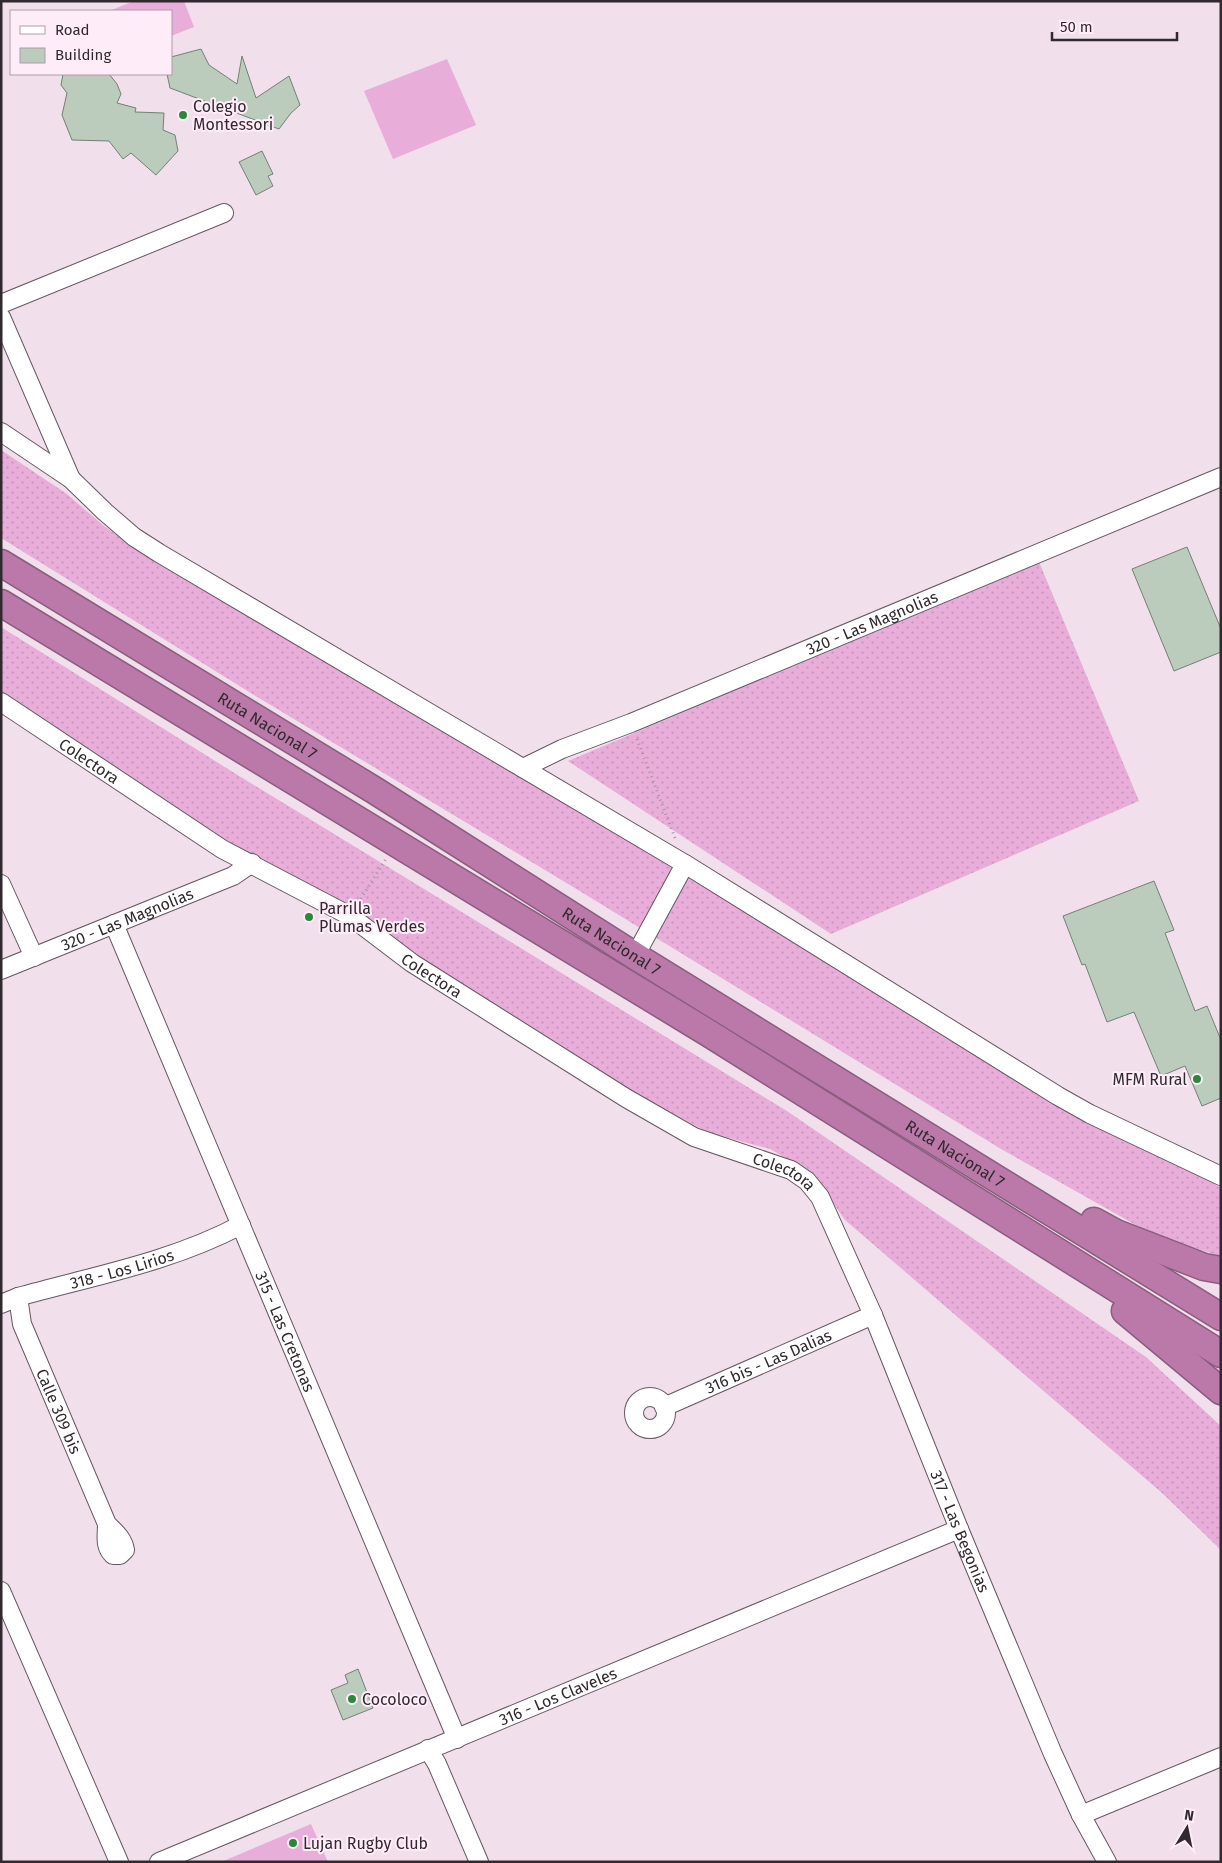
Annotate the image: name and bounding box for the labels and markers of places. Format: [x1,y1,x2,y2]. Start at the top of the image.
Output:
place label: Colegio Montessori [193,97,273,134]
marker: Colegio Montessori [177,109,189,121]
place label: Parrilla Plumas Verdes [319,899,425,936]
marker: Parrilla Plumas Verdes [303,911,315,923]
place label: MFM Rural [1112,1070,1187,1089]
marker: MFM Rural [1191,1073,1203,1085]
place label: Cocoloco [362,1690,427,1709]
marker: Cocoloco [346,1693,358,1705]
place label: Lujan Rugby Club [303,1834,428,1853]
marker: Lujan Rugby Club [287,1837,299,1849]

